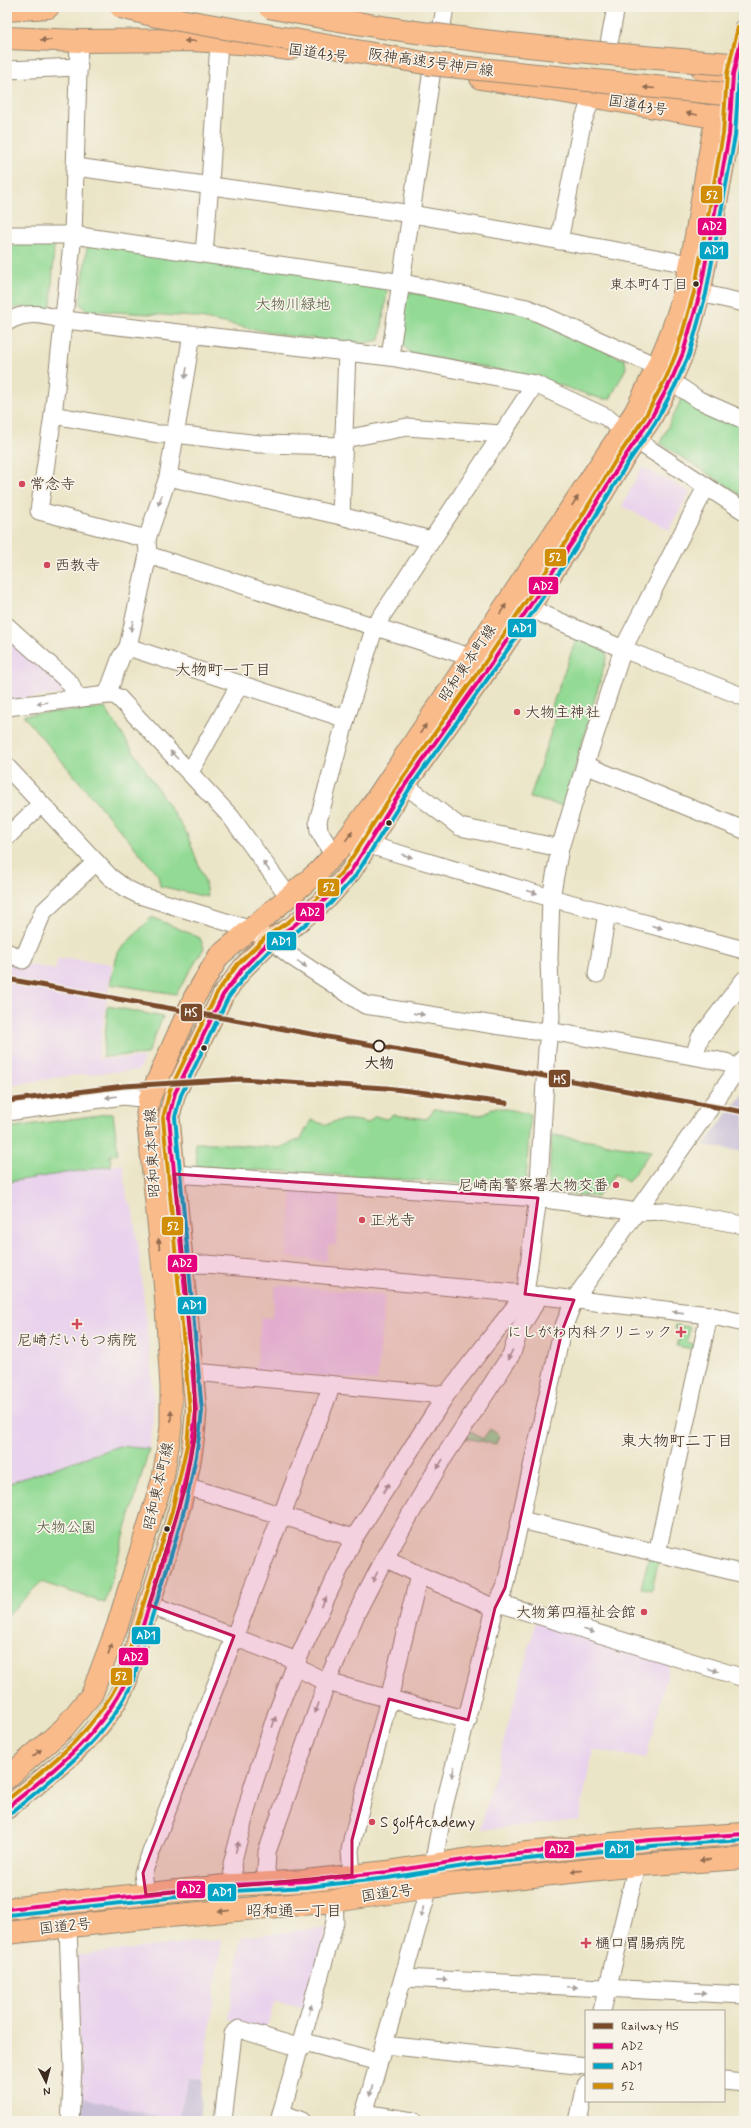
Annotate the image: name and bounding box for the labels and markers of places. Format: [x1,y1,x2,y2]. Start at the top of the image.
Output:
place label: 東本町4丁目 [610,276,688,294]
marker: 東本町4丁目 [691,279,701,289]
place label: 常念寺 [30,475,75,495]
marker: 常念寺 [17,479,27,489]
place label: 西教寺 [55,556,100,576]
marker: 西教寺 [42,560,52,570]
place label: 大物主神社 [525,703,600,723]
marker: 大物主神社 [512,707,522,717]
unlabelled marker [384,818,394,828]
marker: 大物 [372,1039,386,1053]
unlabelled marker [199,1043,209,1053]
place label: 大物 [364,1054,394,1074]
place label: 尼崎南警察署大物交番 [458,1176,608,1196]
marker: 尼崎南警察署大物交番 [611,1180,621,1190]
place label: 正光寺 [370,1211,415,1231]
marker: 正光寺 [357,1215,367,1225]
marker: 尼崎だいもつ病院 [71,1318,83,1330]
place label: にしがわ内科クリニック [507,1323,672,1343]
marker: にしがわ内科クリニック [675,1326,687,1338]
place label: 尼崎だいもつ病院 [17,1331,137,1351]
unlabelled marker [162,1524,172,1534]
place label: 大物第四福祉会館 [516,1603,636,1623]
marker: 大物第四福祉会館 [639,1607,649,1617]
place label: S golfAcademy [380,1813,476,1834]
marker: S golfAcademy [367,1817,377,1827]
place label: 樋口胃腸病院 [595,1934,685,1954]
marker: 樋口胃腸病院 [580,1937,592,1949]

